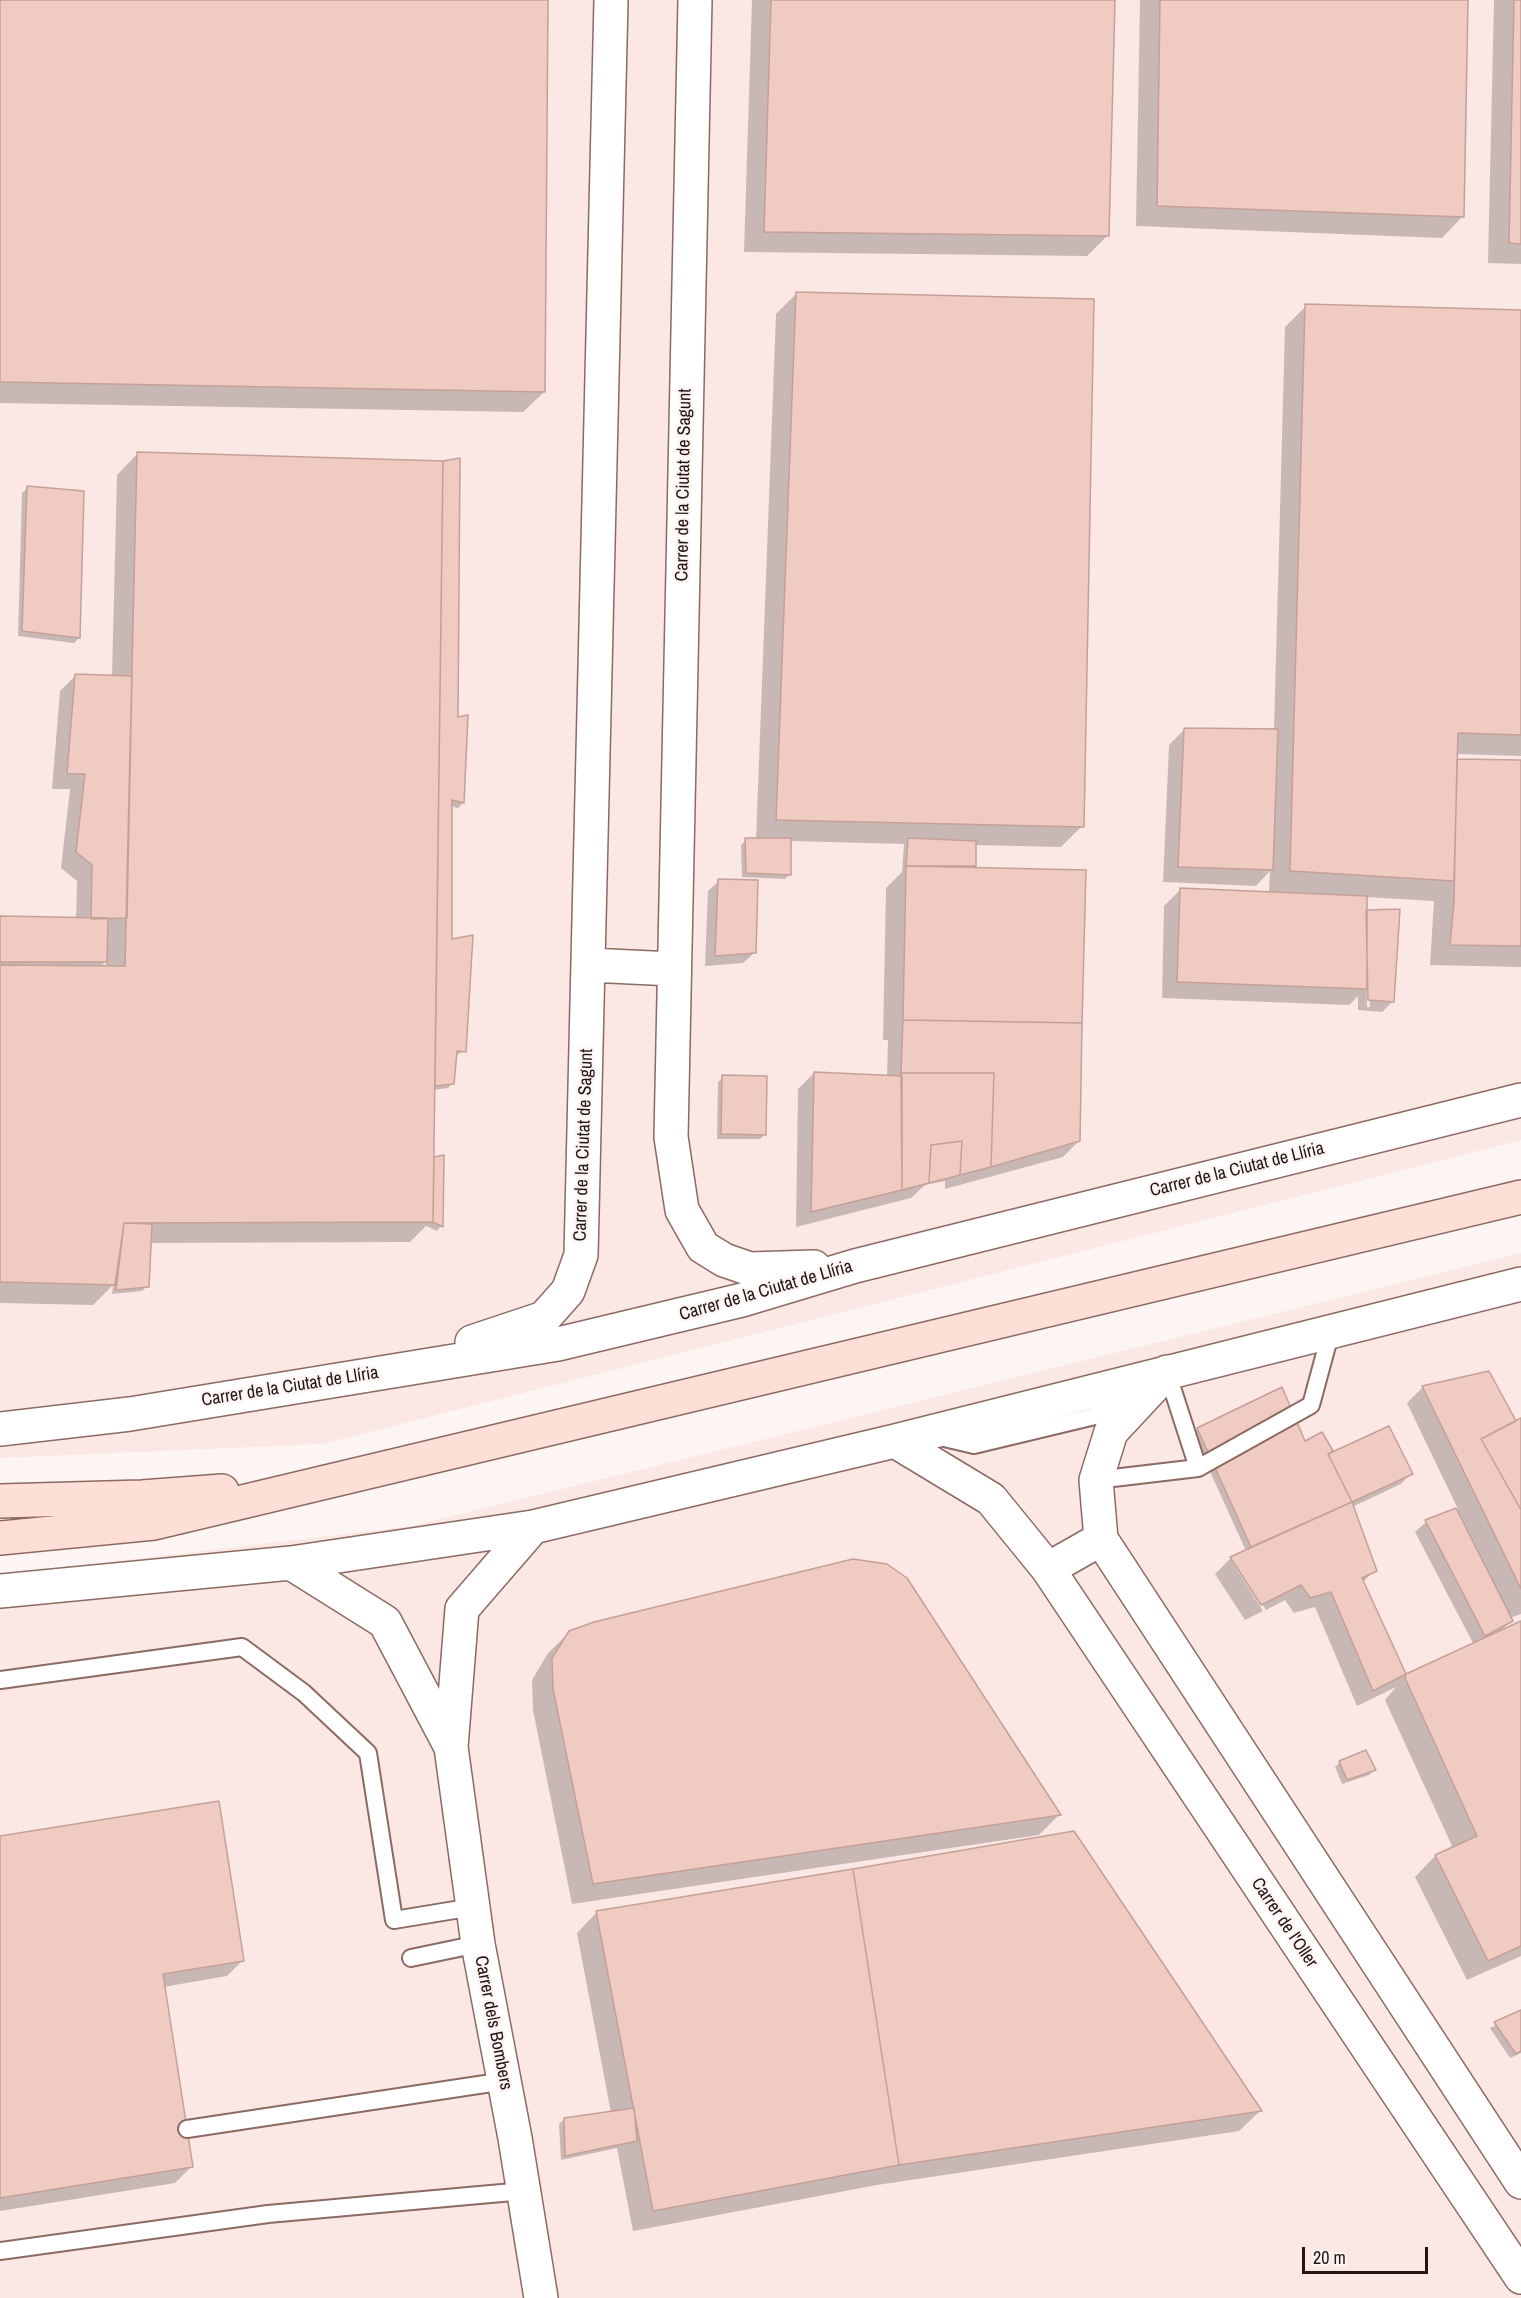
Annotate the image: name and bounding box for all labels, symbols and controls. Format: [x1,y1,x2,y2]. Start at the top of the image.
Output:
street label: Carrer de la Ciutat de Sagunt [672,388,696,582]
street label: Carrer de la Ciutat de Sagunt [570,1048,598,1242]
street label: Carrer de la Ciutat de Llíria [1148,1138,1326,1202]
street label: Carrer de la Ciutat de Llíria [677,1256,855,1326]
street label: Carrer de la Ciutat de Llíria [200,1362,380,1412]
street label: Carrer de l'Oller [1246,1874,1322,1972]
street label: Carrer dels Bombers [469,1954,517,2092]
scale bar [1305,2235,1431,2273]
text: 20 m [1313,2245,1346,2270]

